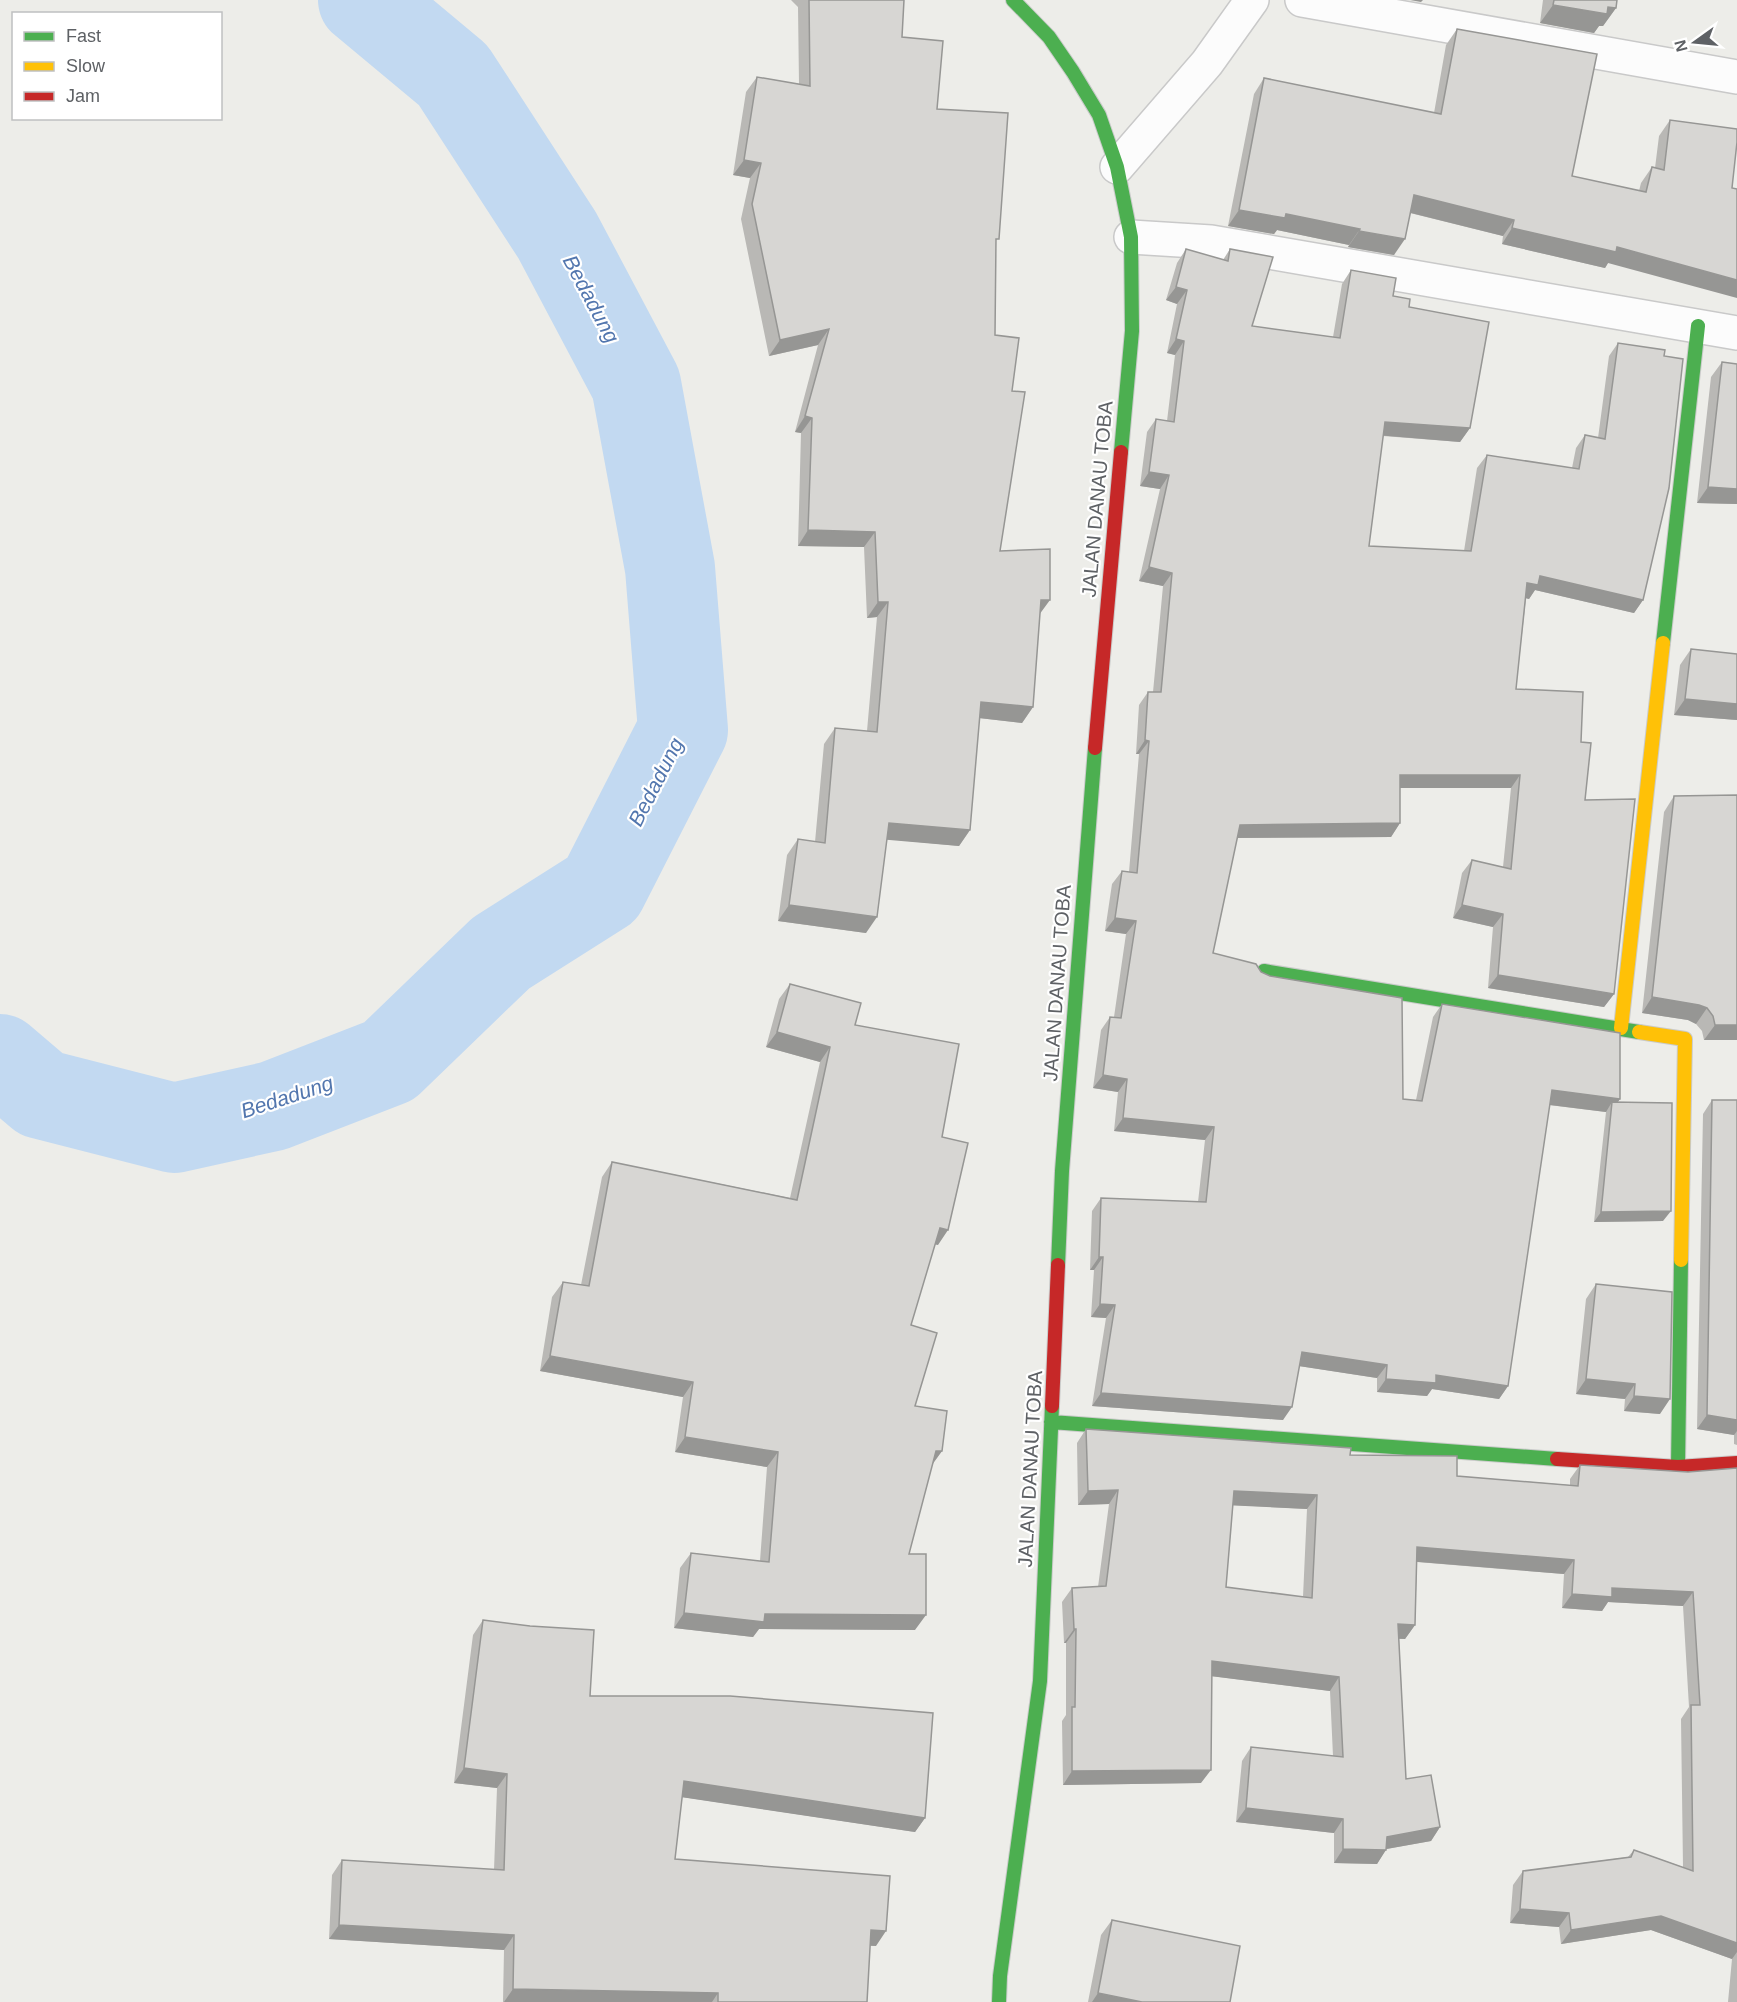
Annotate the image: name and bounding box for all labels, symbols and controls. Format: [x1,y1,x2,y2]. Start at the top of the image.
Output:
legend [12,12,222,120]
north arrow [1665,12,1725,72]
text: Fast [66,26,101,46]
text: N [1671,38,1691,54]
text: Slow [66,56,106,76]
text: Jam [66,86,100,106]
water label: Bedadung [559,251,624,347]
street label: JALAN DANAU TOBA [1077,399,1117,598]
water label: Bedadung [624,734,688,830]
street label: JALAN DANAU TOBA [1039,883,1075,1082]
water label: Bedadung [238,1071,336,1122]
street label: JALAN DANAU TOBA [1014,1369,1046,1568]

